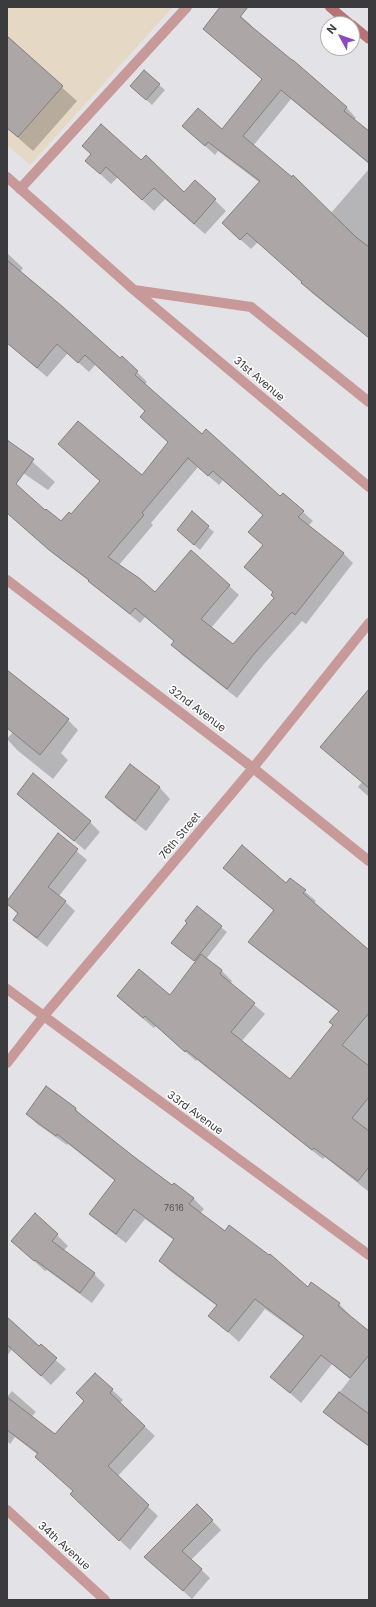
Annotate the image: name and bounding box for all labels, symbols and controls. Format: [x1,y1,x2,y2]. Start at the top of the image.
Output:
north arrow [320,16,360,56]
text: N [324,21,340,37]
street label: 31st Avenue [231,354,287,404]
street label: 32nd Avenue [166,683,228,735]
street label: 76th Street [157,810,203,862]
street label: 33rd Avenue [164,1088,226,1138]
house number: 7616 [164,1203,184,1213]
street label: 34th Avenue [35,1519,93,1573]

